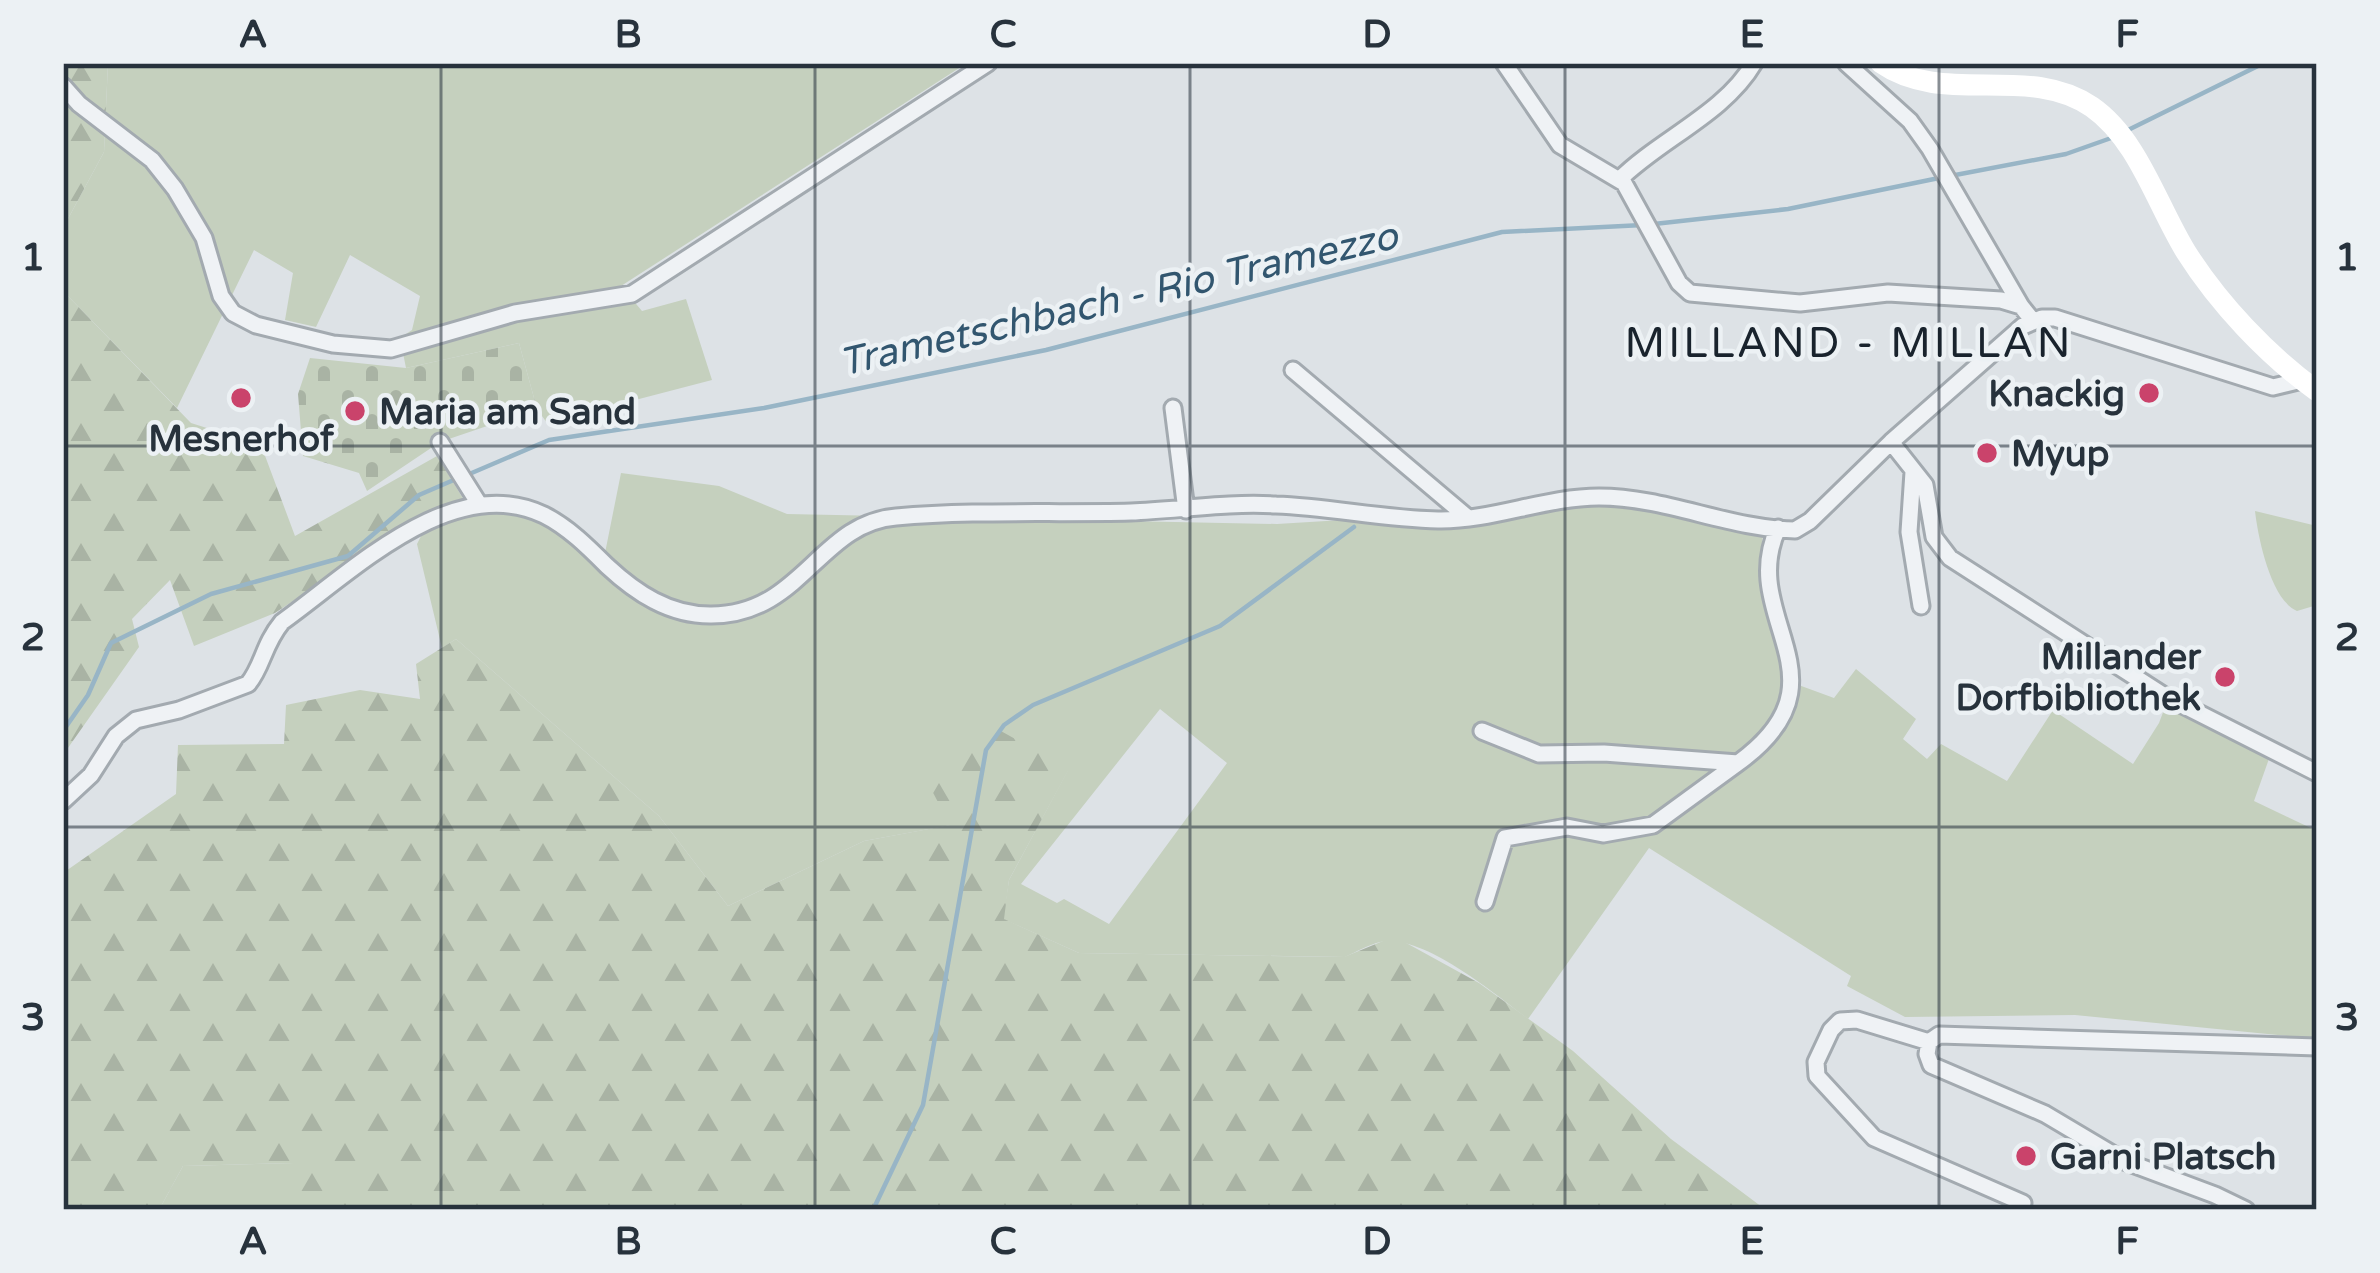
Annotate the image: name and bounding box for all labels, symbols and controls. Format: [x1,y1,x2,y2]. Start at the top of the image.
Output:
text: A [238,11,268,58]
text: B [614,11,642,58]
text: C [989,11,1017,58]
text: D [1362,11,1392,58]
text: E [1740,11,1764,58]
text: F [2115,11,2139,58]
water label: Trametschbach - Rio Tramezzo [835,212,1404,387]
text: 1 [21,234,45,281]
text: 1 [2335,234,2359,281]
district label: MILLAND - MILLAN [1625,318,2073,369]
place label: Knackig [1988,373,2125,416]
marker: Knackig [2136,380,2162,406]
marker: Mesnerhof [228,385,254,411]
place label: Maria am Sand [379,391,636,434]
marker: Maria am Sand [342,398,368,424]
place label: Mesnerhof [148,418,335,461]
place label: Myup [2011,433,2109,476]
marker: Myup [1974,440,2000,466]
text: 2 [21,614,45,661]
text: 2 [2335,614,2359,661]
place label: Millander Dorfbibliothek [1955,636,2202,720]
marker: Millander Dorfbibliothek [2212,664,2238,690]
text: 3 [21,994,45,1041]
text: 3 [2335,994,2359,1041]
place label: Garni Platsch [2050,1136,2276,1179]
marker: Garni Platsch [2013,1143,2039,1169]
text: A [238,1218,268,1265]
text: B [614,1218,642,1265]
text: C [989,1218,1017,1265]
text: D [1362,1218,1392,1265]
text: E [1740,1218,1764,1265]
text: F [2115,1218,2139,1265]

